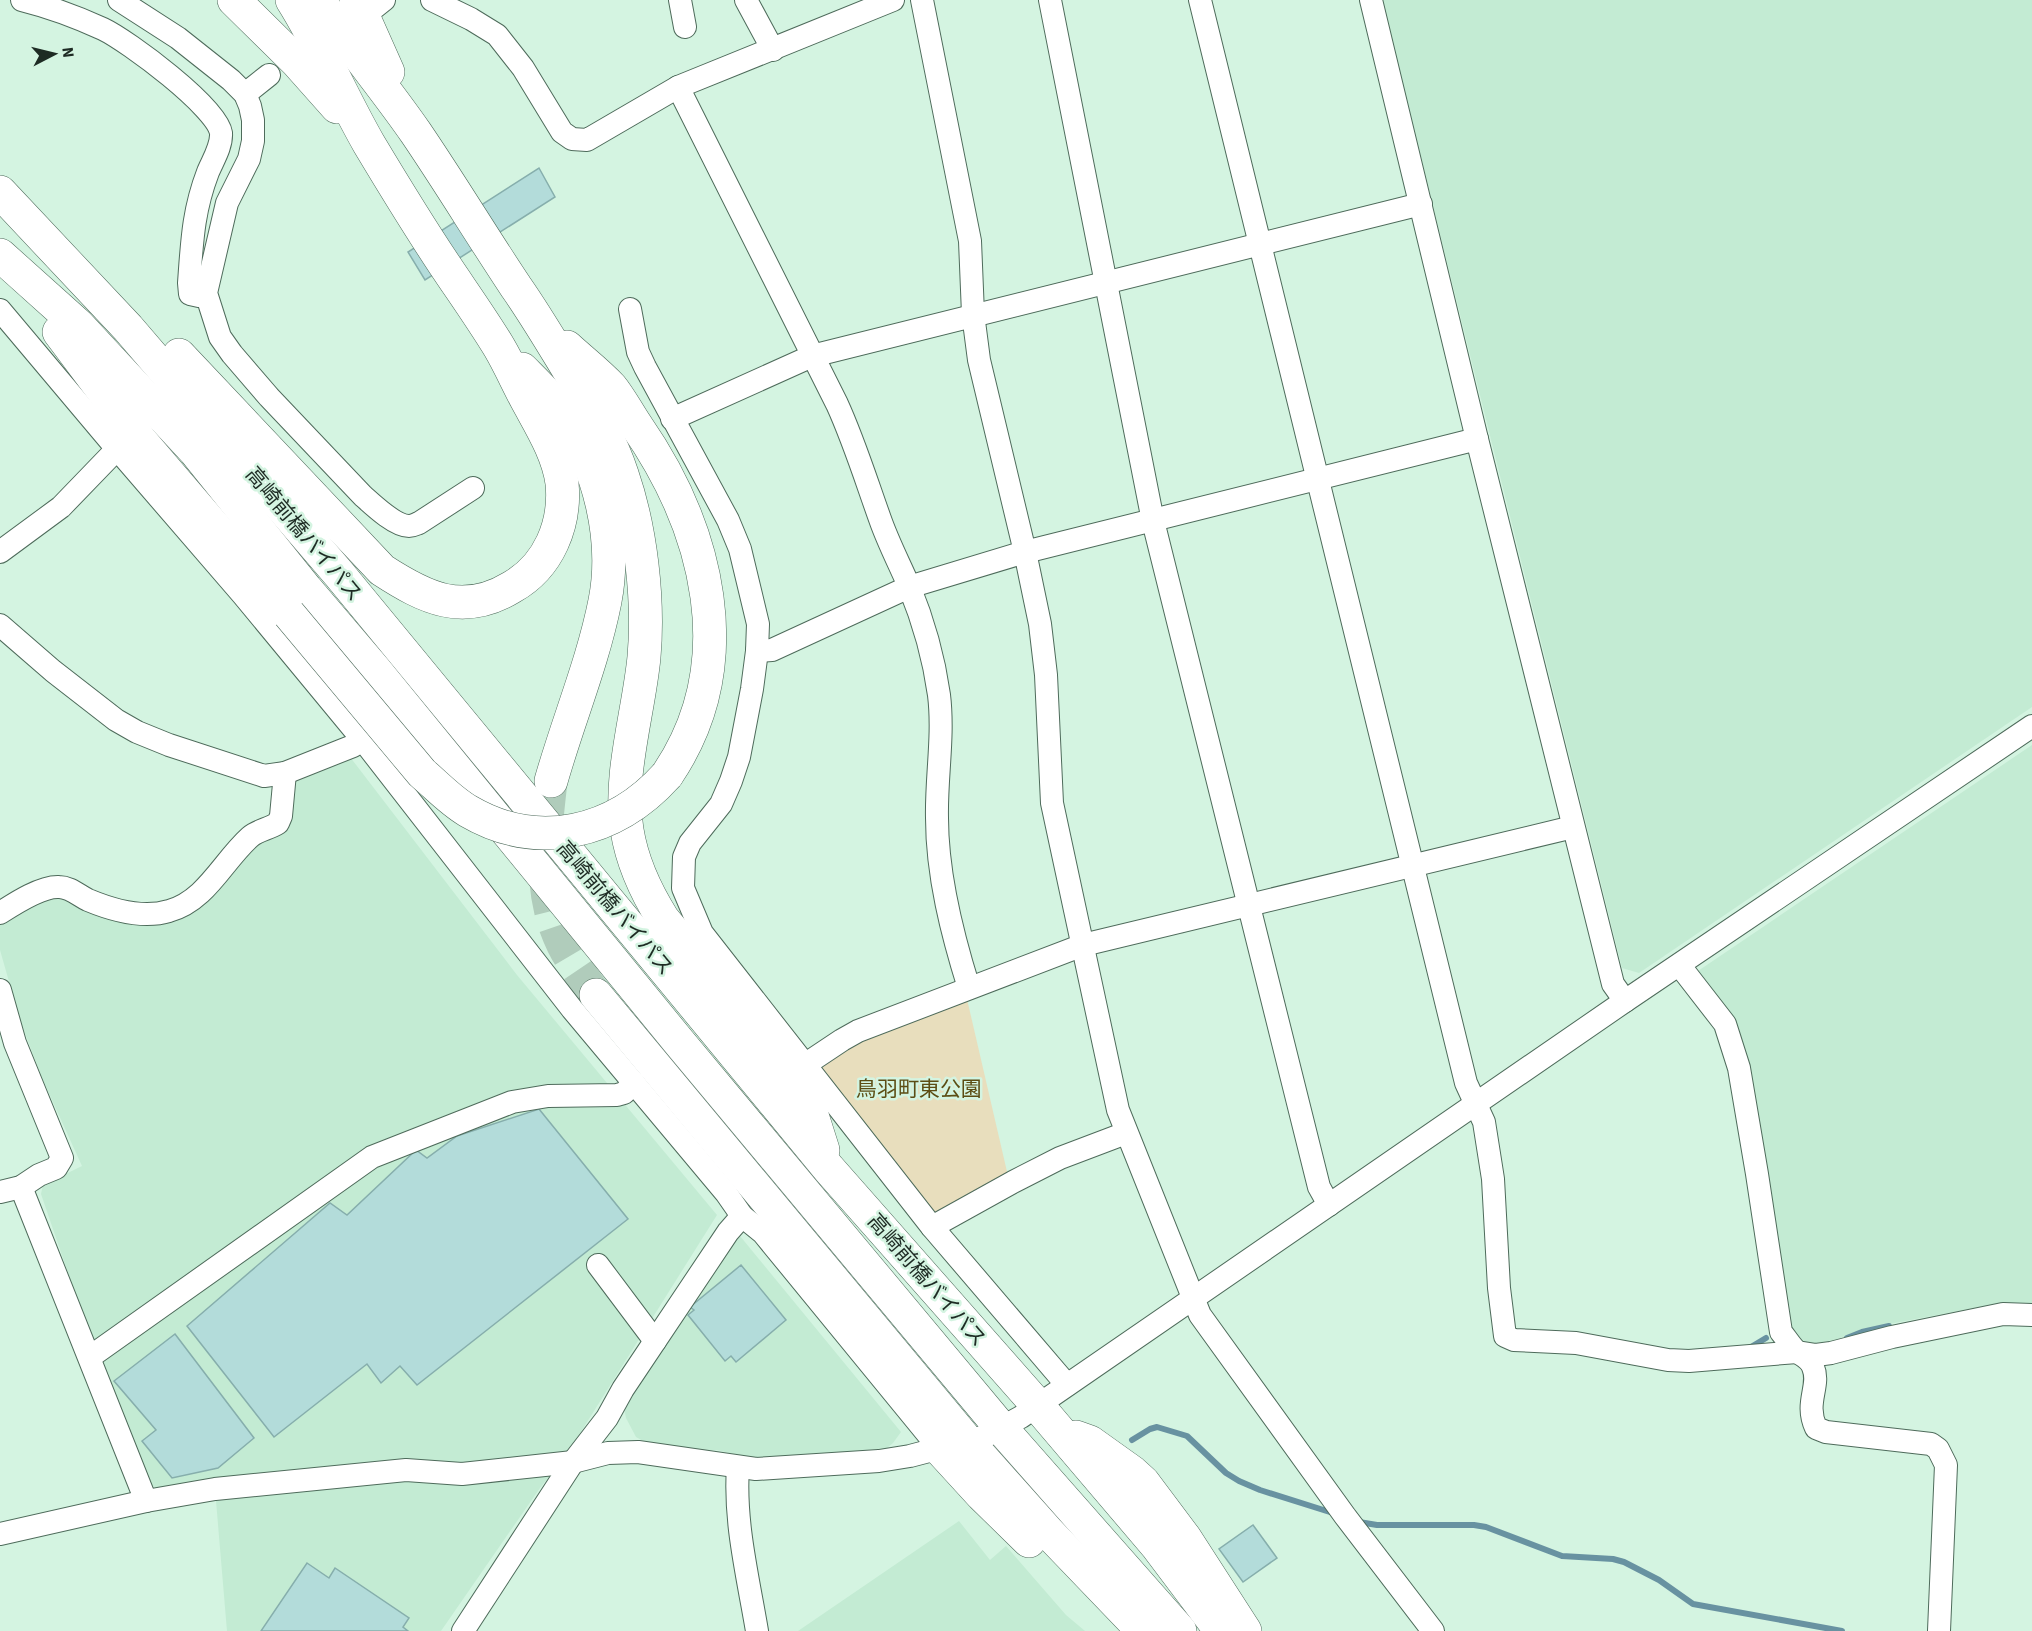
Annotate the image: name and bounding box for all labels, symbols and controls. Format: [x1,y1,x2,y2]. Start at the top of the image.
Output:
north arrow [24,24,84,84]
text: N [56,46,79,59]
street label: 高崎前橋バイパス [239,460,369,608]
street label: 高崎前橋バイパス [550,834,680,982]
park label: 鳥羽町東公園 [856,1074,982,1104]
street label: 高崎前橋バイパス [861,1207,993,1353]

